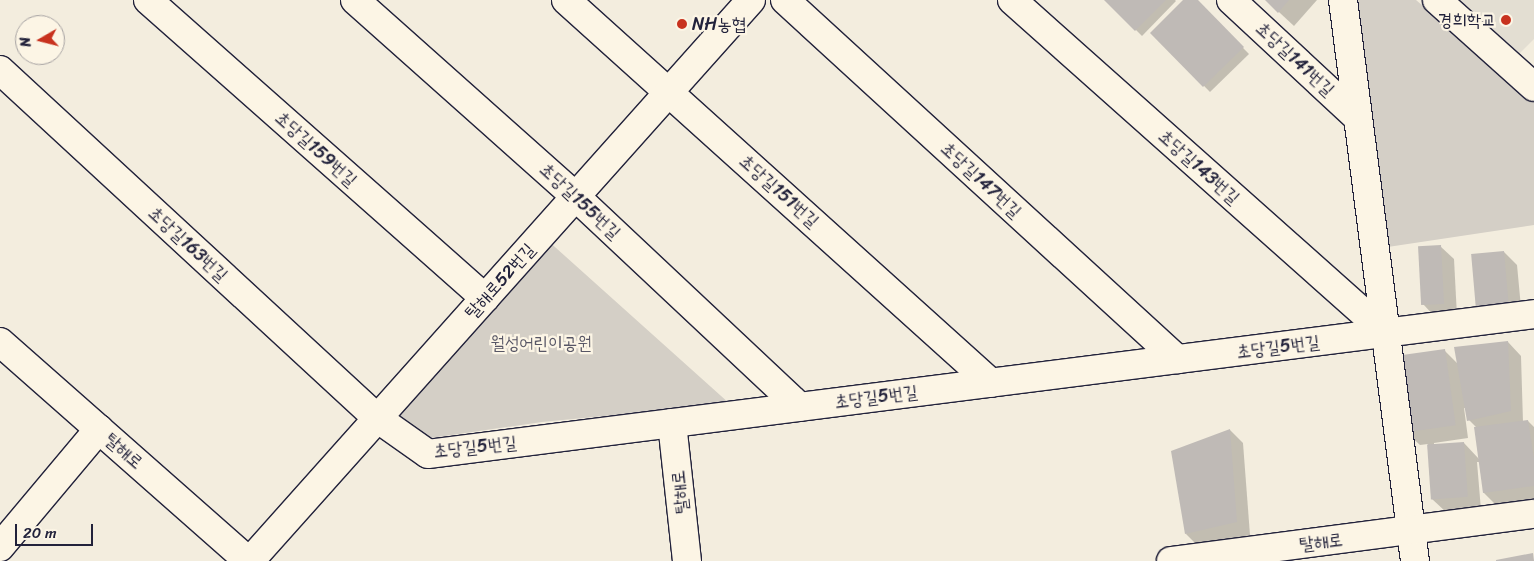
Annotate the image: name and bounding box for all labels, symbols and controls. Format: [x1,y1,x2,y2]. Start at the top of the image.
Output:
place label: 경희학교 [1438,9,1496,31]
place label: NH농협 [692,13,746,35]
marker: 경희학교 [1500,14,1512,26]
north arrow [15,15,65,65]
street label: 초당길141번길 [1251,17,1339,101]
marker: NH농협 [676,18,688,30]
text: N [13,35,39,49]
street label: 초당길159번길 [271,107,361,191]
street label: 초당길143번길 [1154,125,1244,209]
street label: 초당길147번길 [936,137,1026,223]
street label: 초당길151번길 [735,150,823,232]
street label: 초당길155번길 [535,158,625,244]
street label: 초당길163번길 [144,202,232,286]
street label: 탈해로52번길 [461,239,539,323]
street label: 초당길5번길 [1235,331,1321,363]
park label: 월성어린이공원 [490,332,592,354]
street label: 초당길5번길 [833,381,919,413]
street label: 탈해로 [101,429,147,473]
street label: 초당길5번길 [432,432,518,462]
street label: 탈해로 [667,469,693,515]
scale bar [18,514,95,546]
text: 20 m [23,520,57,546]
street label: 탈해로 [1298,529,1344,555]

